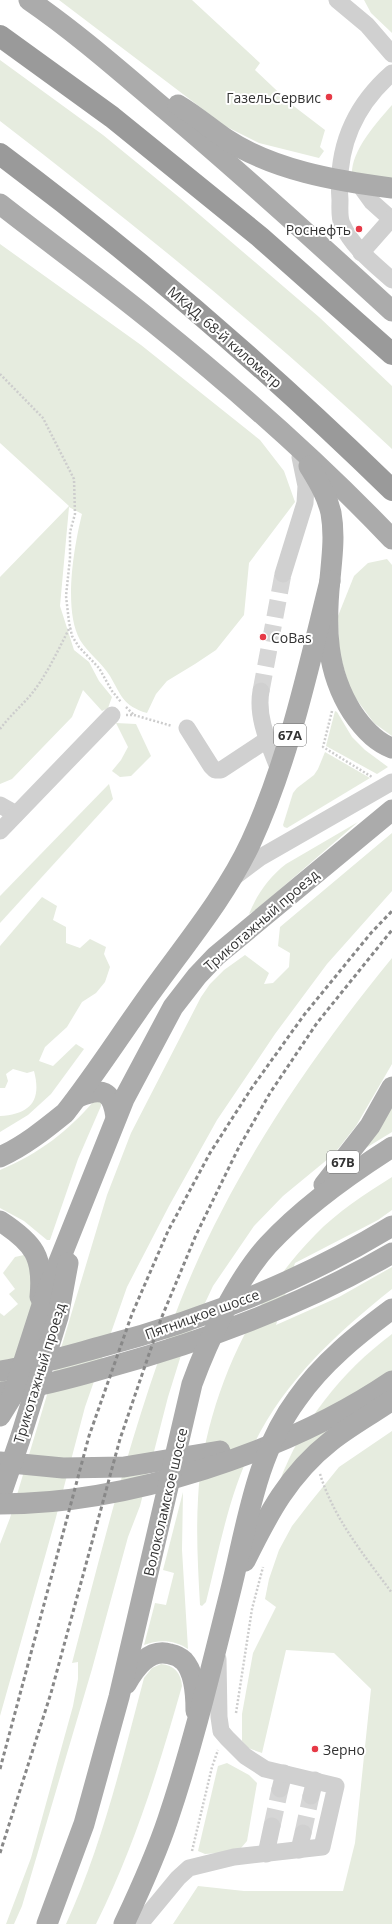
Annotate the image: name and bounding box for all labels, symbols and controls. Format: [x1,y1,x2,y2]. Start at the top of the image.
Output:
place label: ГазельСервис [226,88,321,107]
marker: ГазельСервис [324,92,334,102]
place label: Роснефть [286,220,351,239]
marker: Роснефть [354,224,364,234]
street label: МКАД, 68-й километр [164,282,286,392]
place label: CoBas [271,628,312,647]
marker: CoBas [258,632,268,642]
road number: 67A [274,724,306,746]
street label: Трикотажный проезд [200,865,322,975]
road number: 67B [327,1151,359,1173]
street label: Пятницкое шоссе [142,1284,262,1344]
street label: Трикотажный проезд [9,1300,69,1446]
street label: Волоколамское шоссе [139,1426,191,1578]
place label: Зерно [323,1740,365,1759]
marker: Зерно [310,1744,320,1754]

